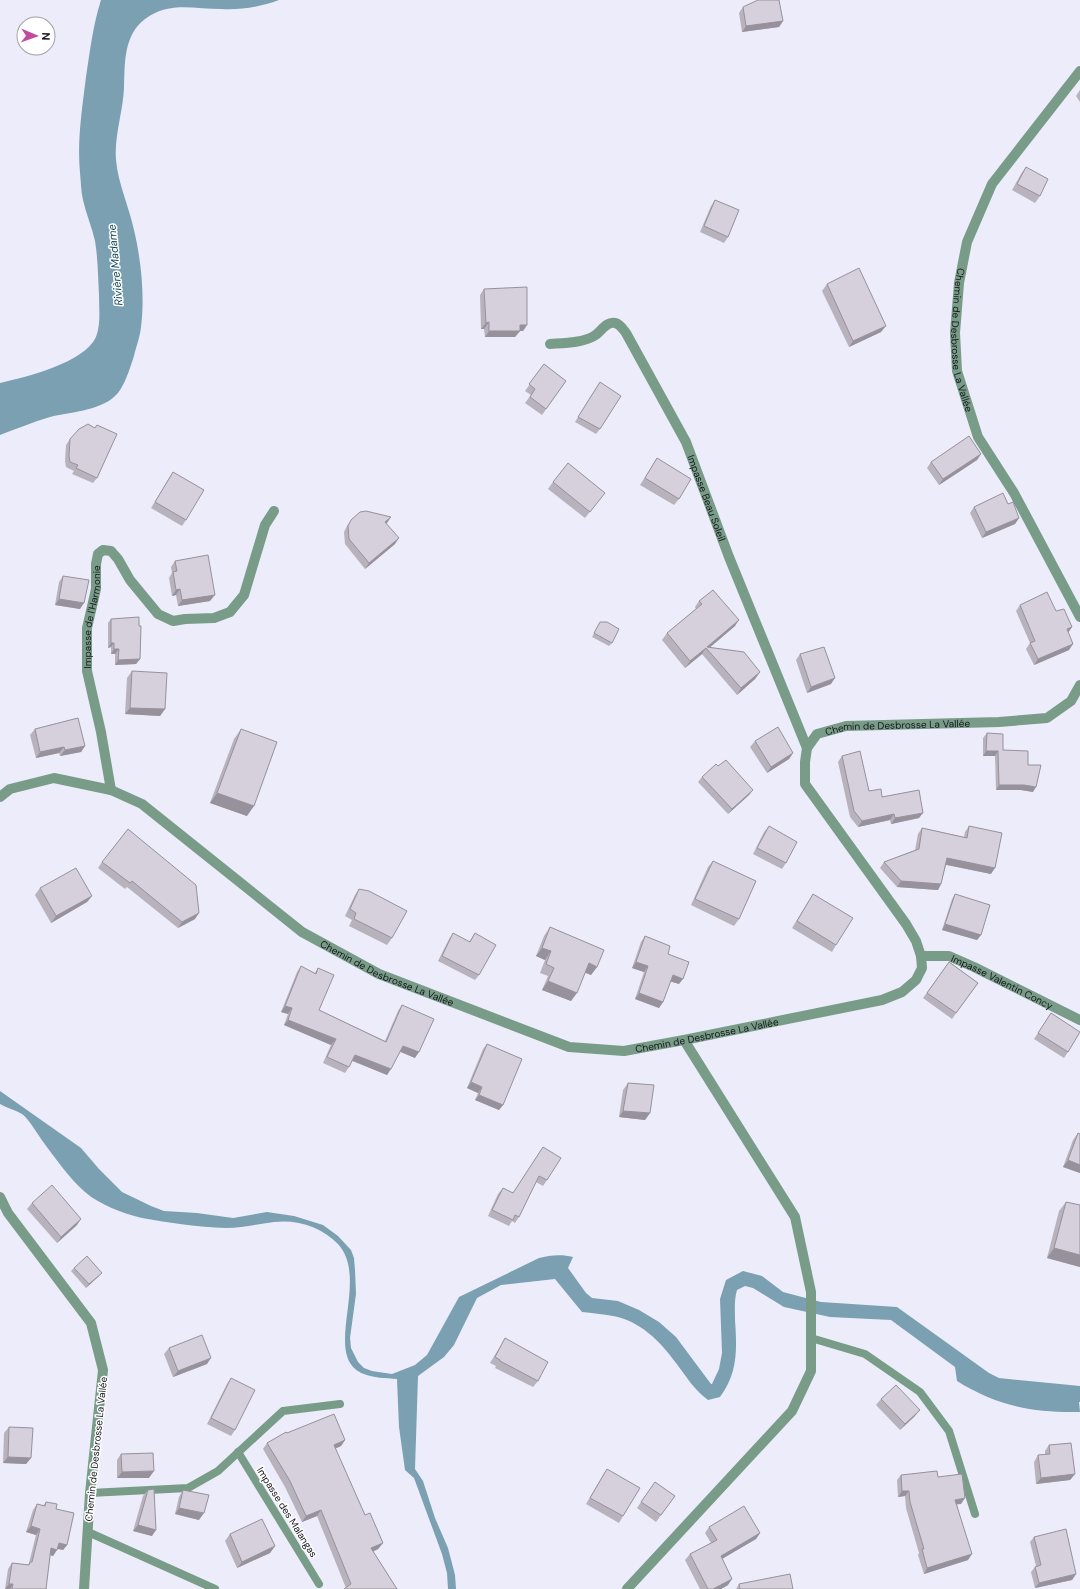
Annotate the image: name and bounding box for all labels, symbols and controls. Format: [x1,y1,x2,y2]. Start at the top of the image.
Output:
north arrow [16,16,56,56]
text: N [39,32,53,41]
water label: Rivière Madame [104,224,126,306]
street label: Chemin de Desbrosse La Vallée [948,267,976,414]
street label: Impasse Beau Soleil [685,453,729,543]
street label: Impasse de l'Harmonie [81,565,103,669]
street label: Chemin de Desbrosse La Vallée [823,716,970,738]
street label: Chemin de Desbrosse La Vallée [318,937,456,1009]
street label: Impasse Valentin Concy [949,951,1056,1012]
street label: Chemin de Desbrosse La Vallée [634,1015,780,1055]
street label: Chemin de Desbrosse La Vallée [82,1376,110,1522]
street label: Impasse des Malangas [254,1464,320,1560]

